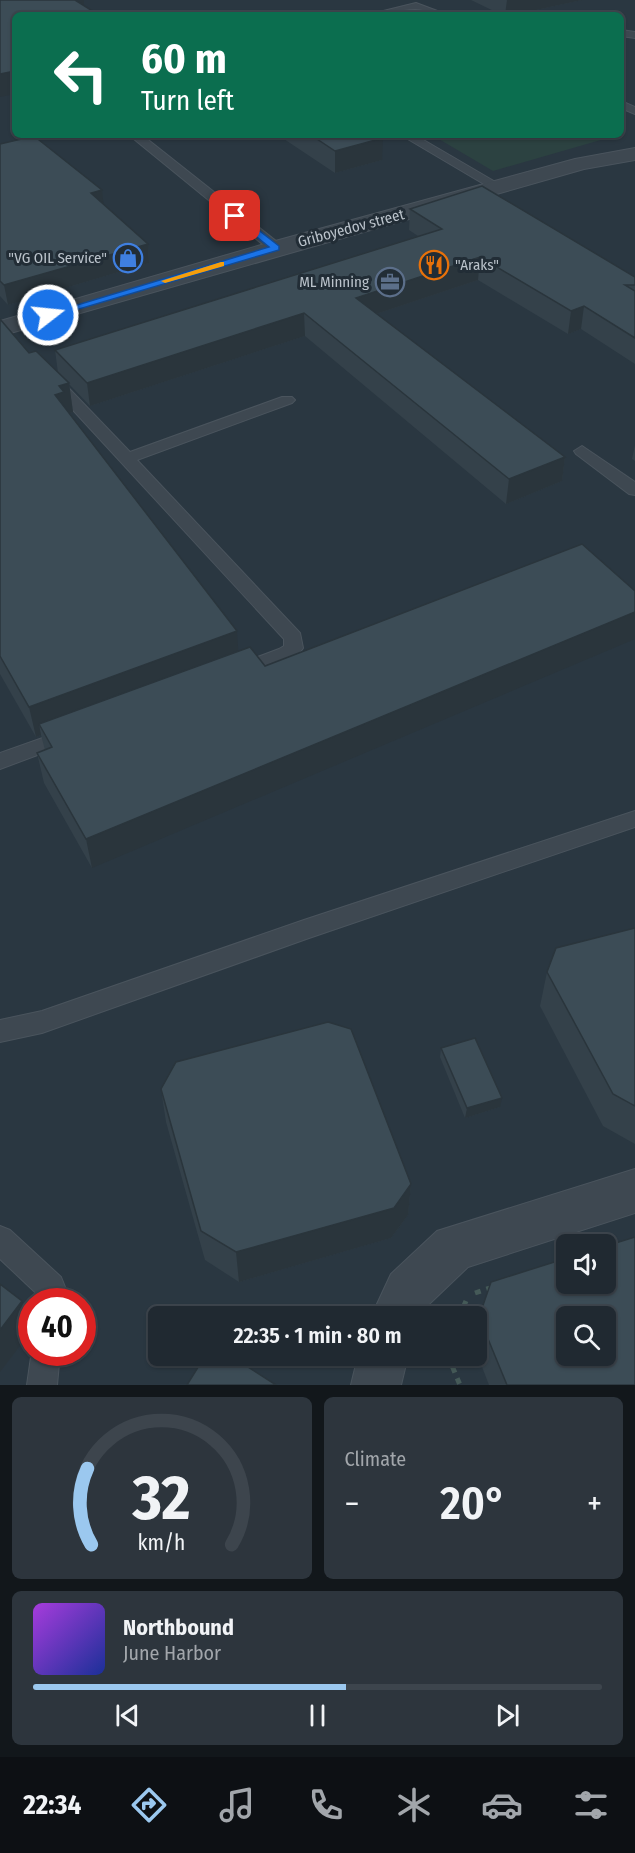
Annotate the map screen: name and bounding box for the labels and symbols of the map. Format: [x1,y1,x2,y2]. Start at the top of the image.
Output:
pin [209,190,260,241]
street label: Griboyedov street [296,205,406,251]
shop icon: "VG OIL Service" [112,242,144,274]
place label: "VG OIL Service" [8,249,107,267]
restaurant icon: "Araks" [418,249,450,281]
place label: "Araks" [455,256,499,274]
office icon: ML Minning [374,266,406,298]
place label: ML Minning [299,273,369,291]
position arrow [16,283,80,347]
speed limit sign: 40 [18,1288,96,1366]

